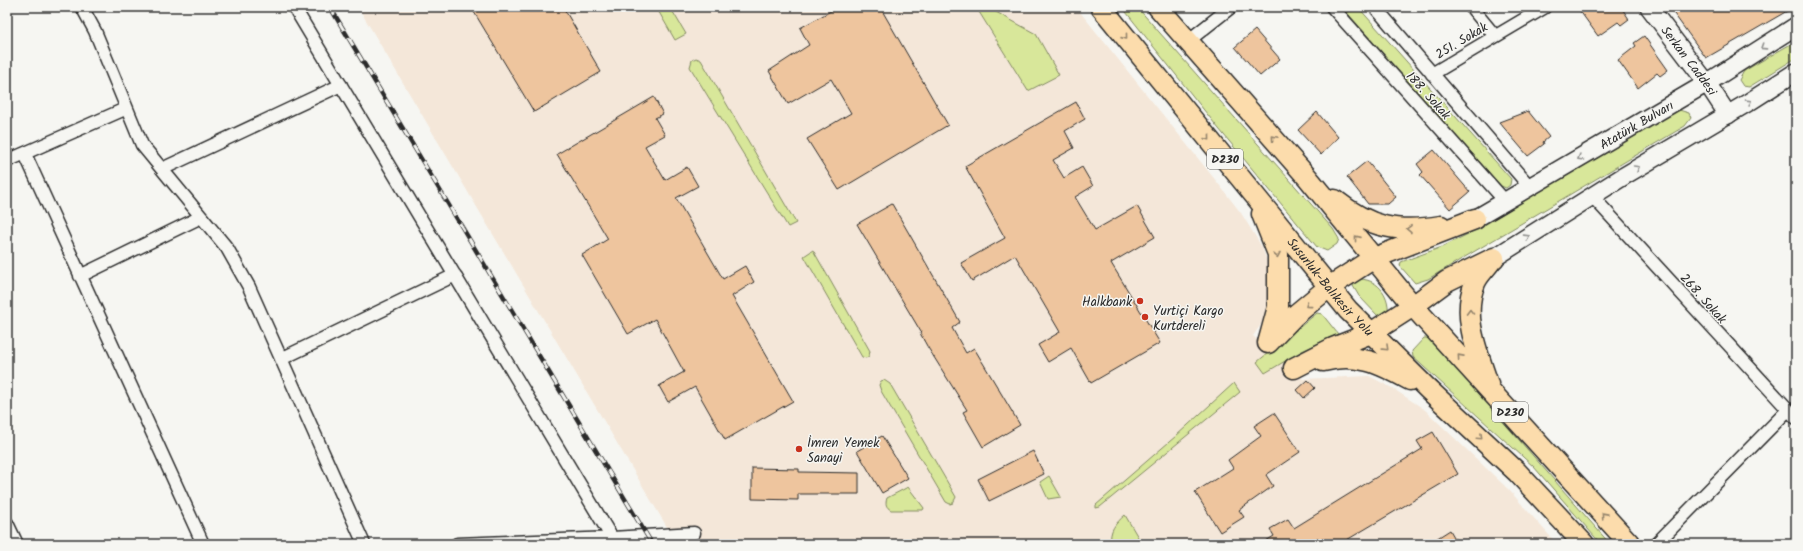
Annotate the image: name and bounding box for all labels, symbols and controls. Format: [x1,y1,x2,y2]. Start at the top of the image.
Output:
street label: 251. Sokak [1432,17,1493,65]
street label: Serkan Caddesi [1655,22,1722,101]
one-way arrow [1121,33,1128,40]
one-way arrow [1760,42,1767,49]
street label: 188. Sokak [1400,67,1456,126]
street label: Atatürk Bulvarı [1596,96,1678,156]
one-way arrow [1745,99,1752,107]
one-way arrow [1203,133,1210,140]
one-way arrow [1271,136,1278,143]
road number: D230 [1207,149,1243,169]
one-way arrow [1577,153,1584,160]
one-way arrow [1633,166,1640,173]
one-way arrow [1406,225,1412,233]
street label: Susurluk-Balıkesir Yolu [1281,234,1379,343]
one-way arrow [1523,234,1530,242]
one-way arrow [1355,235,1362,242]
one-way arrow [1272,252,1281,258]
street label: 268. Sokak [1674,269,1732,330]
place label: Halkbank [1082,292,1133,313]
marker: Halkbank [1135,296,1145,306]
one-way arrow [1306,300,1313,307]
place label: Yurtiçi Kargo Kurtdereli [1153,301,1224,337]
one-way arrow [1466,309,1474,315]
marker: Yurtiçi Kargo Kurtdereli [1140,312,1150,322]
one-way arrow [1381,343,1389,350]
one-way arrow [1457,355,1464,362]
road number: D230 [1492,402,1528,422]
one-way arrow [1475,432,1483,440]
place label: İmren Yemek Sanayi [807,433,880,469]
marker: İmren Yemek Sanayi [794,444,804,454]
one-way arrow [1602,512,1609,520]

